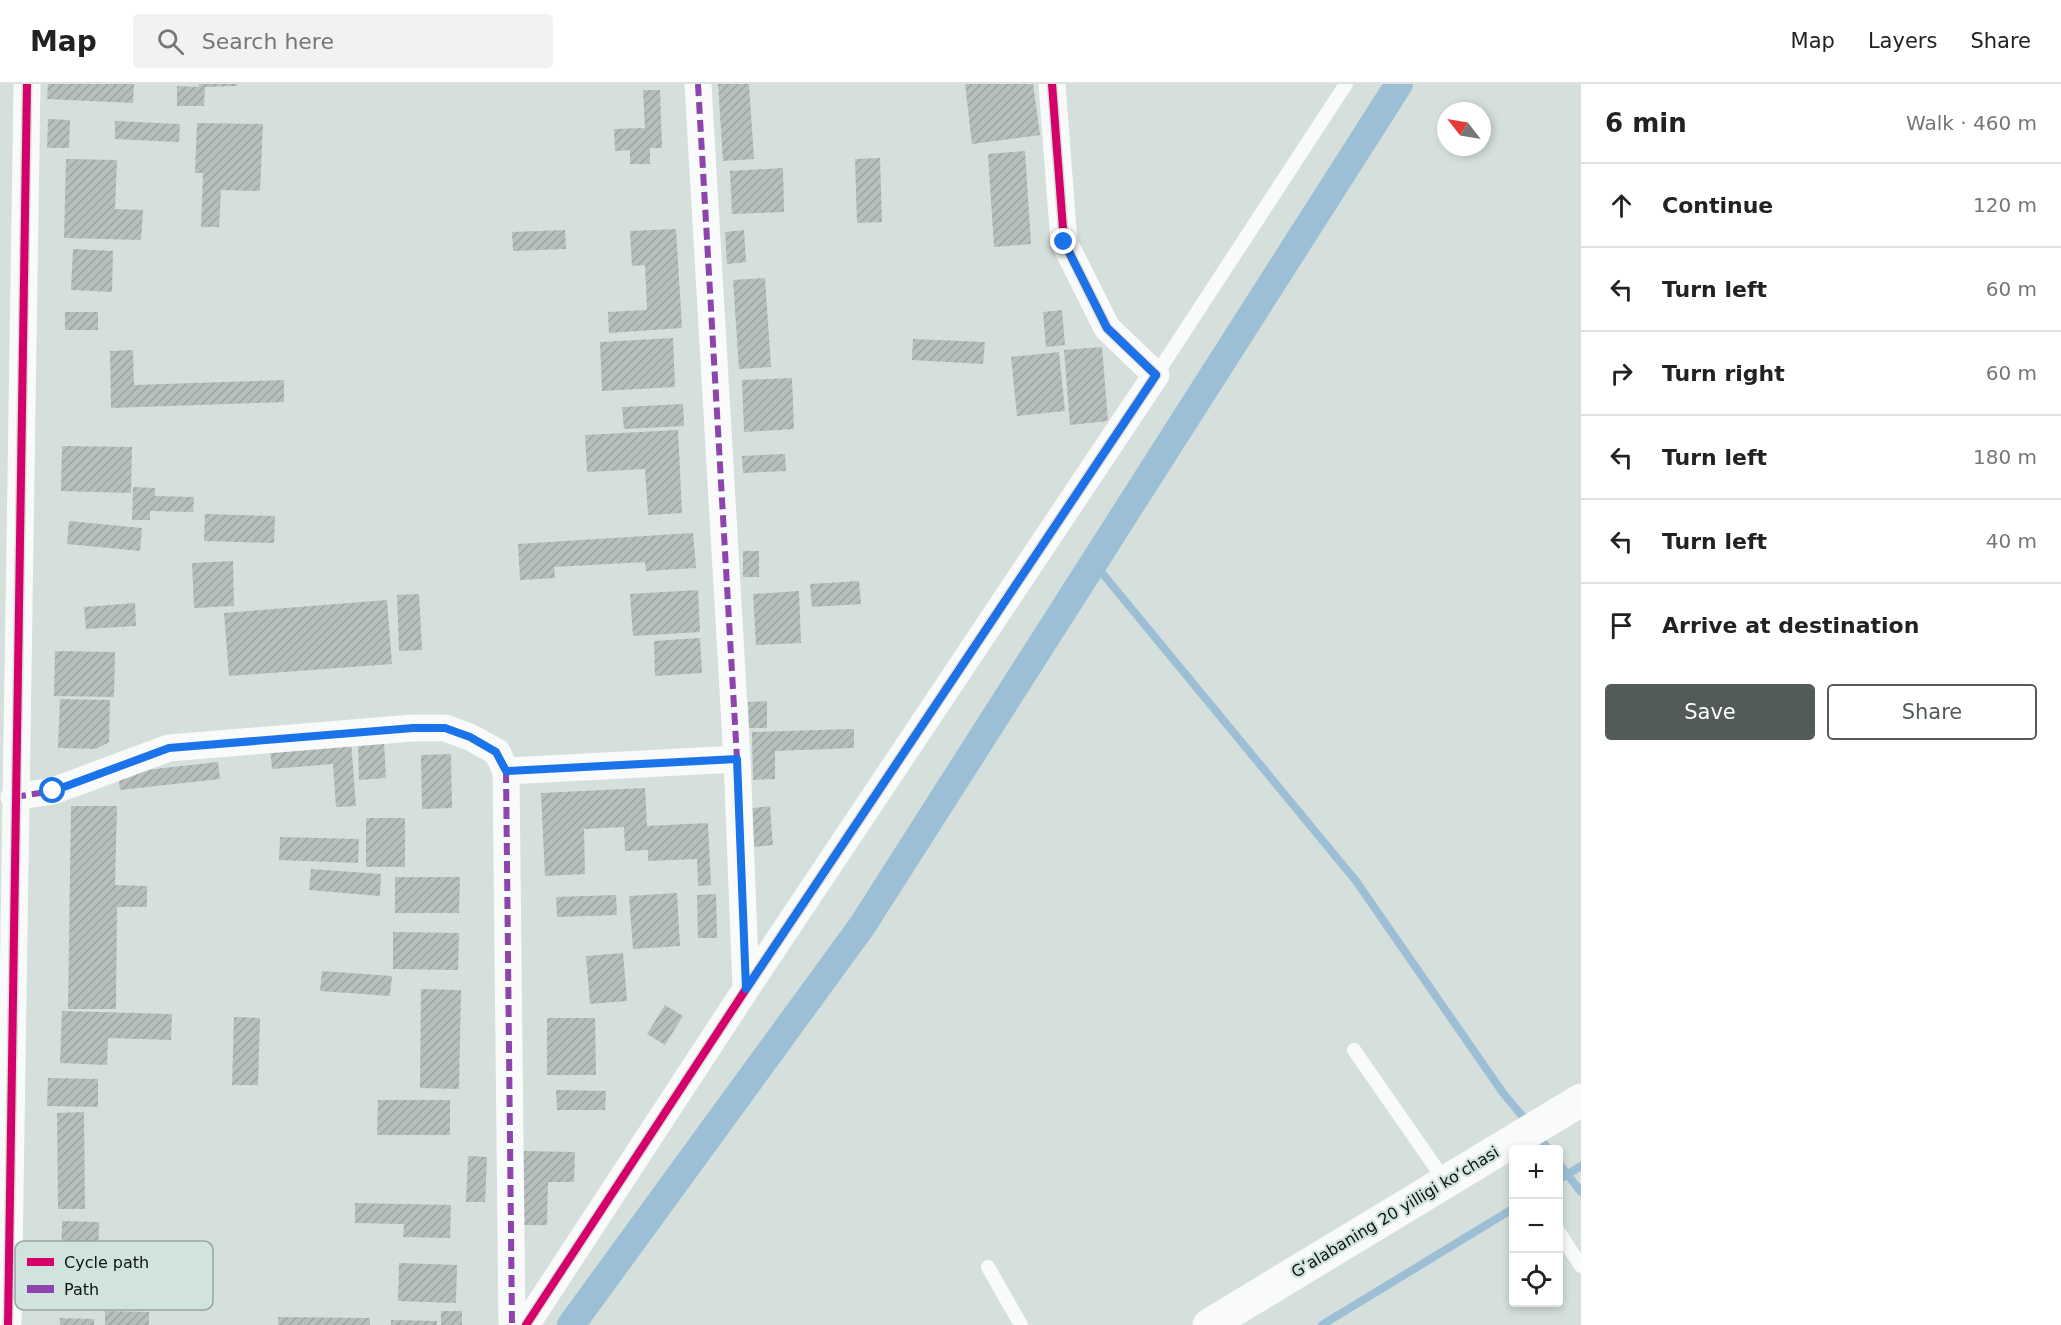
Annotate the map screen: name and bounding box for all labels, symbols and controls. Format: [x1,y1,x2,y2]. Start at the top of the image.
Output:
search box [133,14,553,68]
text: Map [30,25,97,58]
icon: search [154,25,187,58]
text: Search here [202,29,334,54]
text: Map [1791,29,1835,53]
text: Layers [1868,29,1937,53]
text: Share [1970,29,2031,53]
north arrow [1437,102,1491,156]
text: 6 min [1605,108,1687,138]
text: Walk · 460 m [1906,111,2037,135]
icon: ahead [1605,189,1638,222]
text: Continue [1662,193,1773,218]
text: 120 m [1973,193,2037,217]
route end [1050,228,1076,254]
icon: left [1605,273,1638,306]
text: Turn left [1662,277,1767,302]
text: 60 m [1986,277,2037,301]
icon: right [1605,357,1638,390]
text: Turn right [1662,361,1785,386]
text: 60 m [1986,361,2037,385]
icon: left [1605,441,1638,474]
text: Turn left [1662,445,1767,470]
text: 180 m [1973,445,2037,469]
icon: left [1605,525,1638,558]
text: Turn left [1662,529,1767,554]
text: 40 m [1986,529,2037,553]
icon: arrive [1605,609,1638,642]
text: Arrive at destination [1662,613,1919,638]
button: Save [1605,684,1815,740]
button: Share [1827,684,2037,740]
route start [39,777,65,803]
street label: Gʻalabaning 20 yilligi koʻchasi [1288,1142,1502,1282]
map controls [1509,1145,1563,1307]
button: + [1509,1145,1563,1199]
button: − [1509,1199,1563,1253]
legend [15,1241,213,1310]
text: Cycle path [64,1253,149,1272]
button: locate [1509,1253,1563,1307]
text: Path [64,1280,99,1299]

